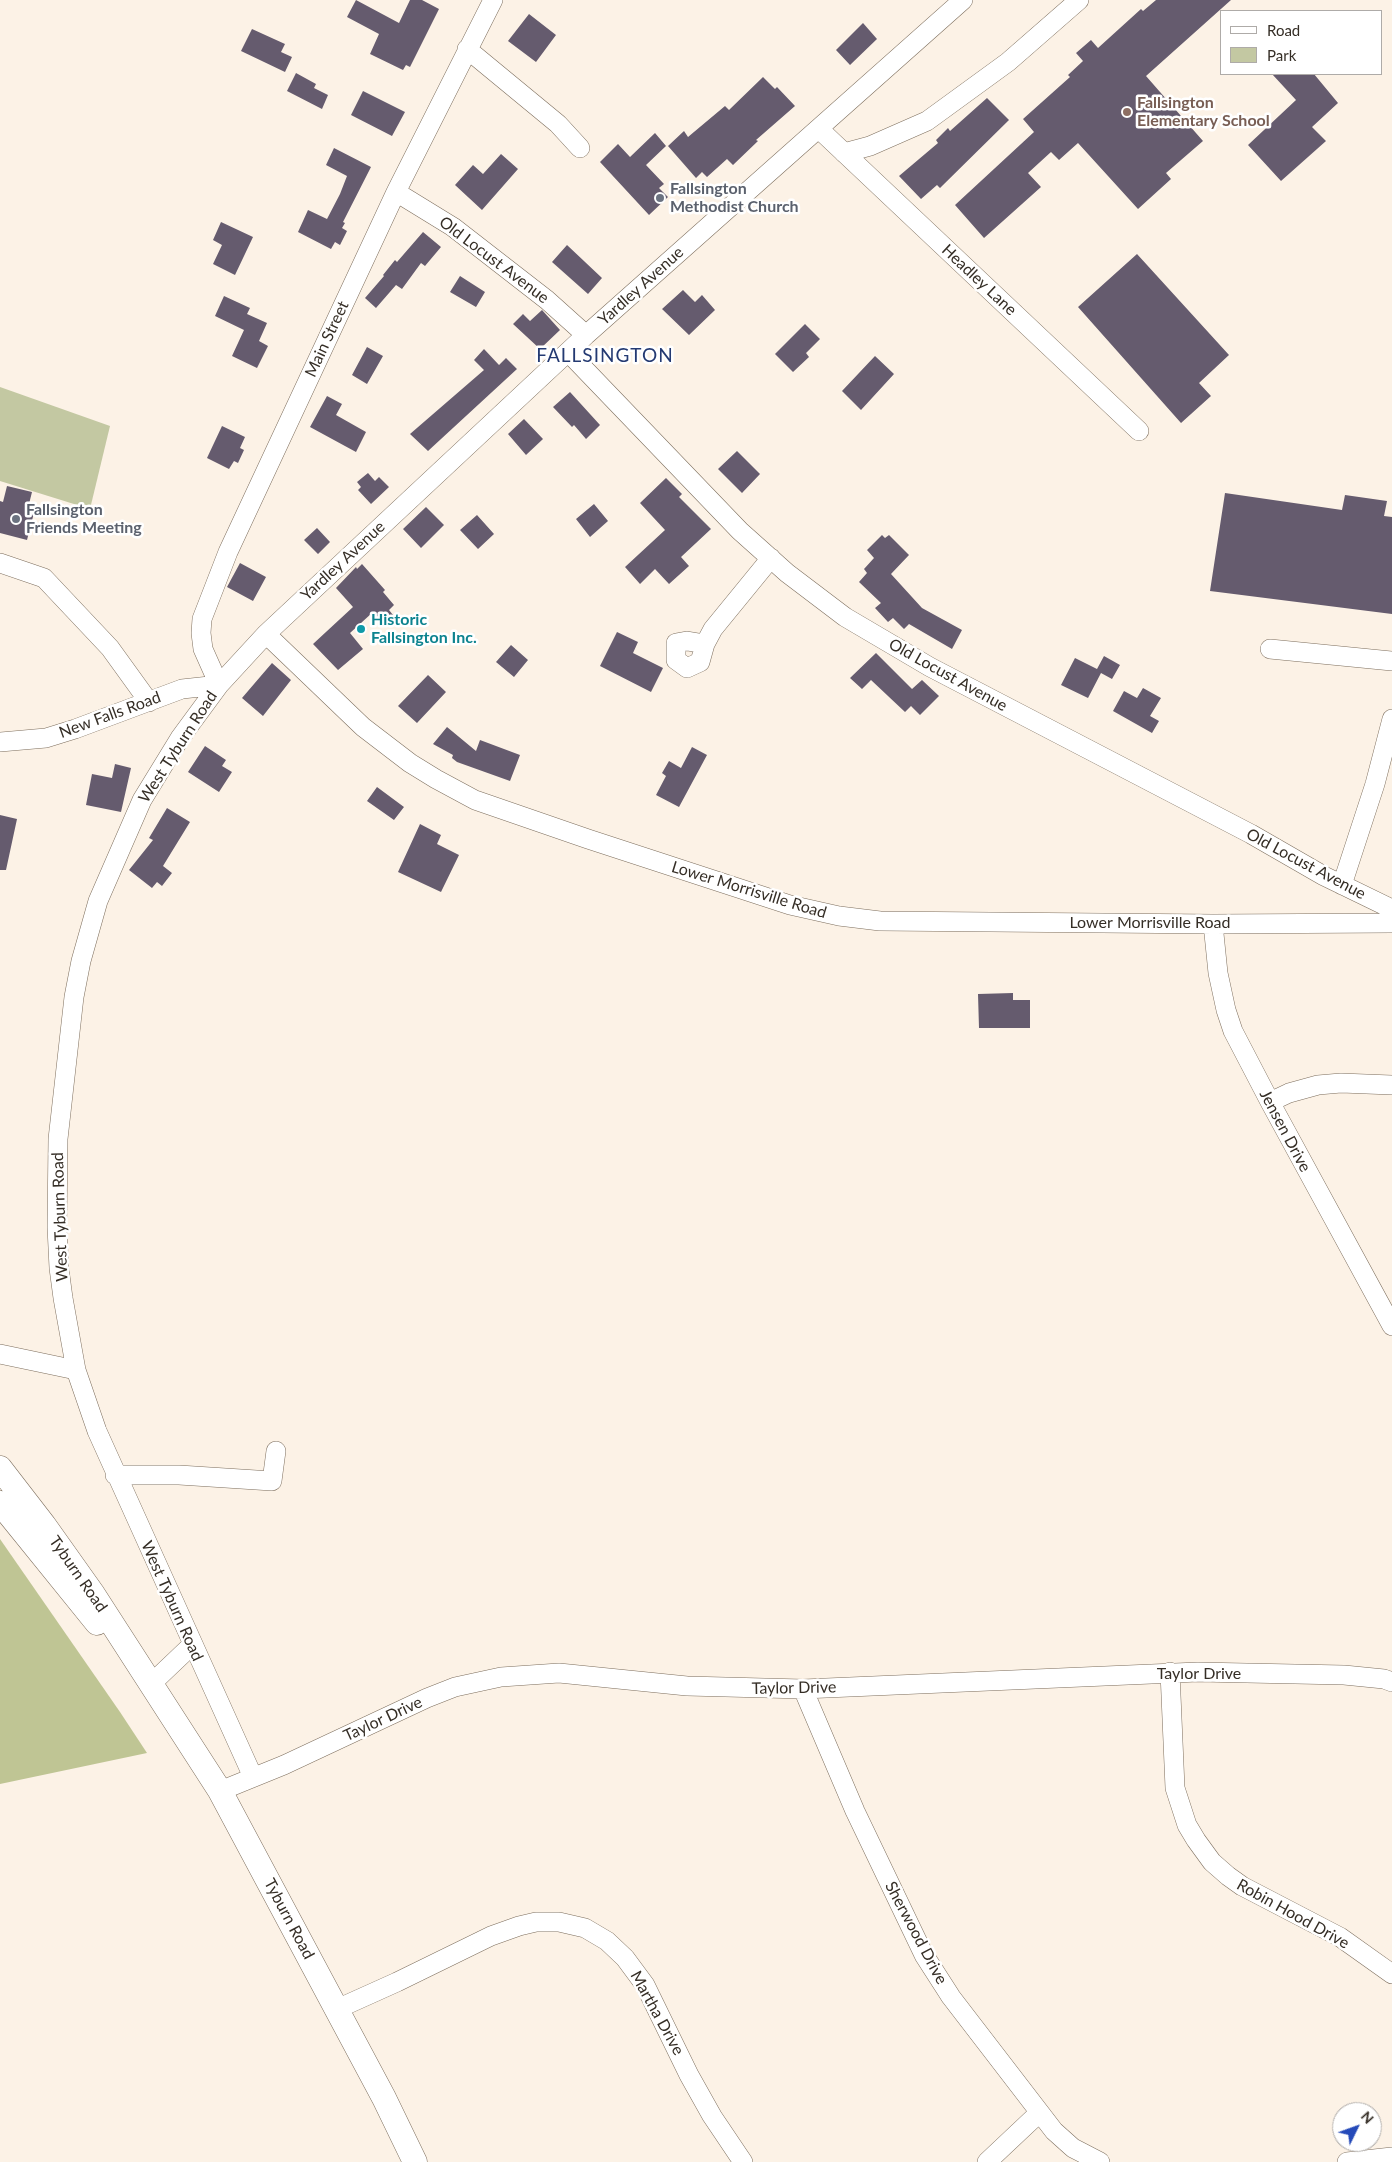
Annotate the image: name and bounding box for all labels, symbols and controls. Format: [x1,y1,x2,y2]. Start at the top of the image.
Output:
legend [1220,10,1382,75]
text: Road [1267,21,1300,39]
text: Park [1267,46,1296,64]
place label: Fallsington Elementary School [1137,93,1270,131]
marker: Fallsington Elementary School [1121,106,1133,118]
place label: Fallsington Methodist Church [670,179,799,217]
marker: Fallsington Methodist Church [654,192,666,204]
street label: Old Locust Avenue [435,212,553,308]
street label: Headley Lane [938,241,1020,319]
street label: Yardley Avenue [594,243,688,329]
street label: Main Street [301,298,353,380]
district label: FALLSINGTON [535,345,675,367]
place label: Fallsington Friends Meeting [26,500,142,538]
marker: Fallsington Friends Meeting [10,513,22,525]
street label: Yardley Avenue [297,517,389,605]
place label: Historic Fallsington Inc. [371,610,477,648]
marker: Historic Fallsington Inc. [355,623,367,635]
street label: Old Locust Avenue [885,634,1011,716]
street label: New Falls Road [56,688,164,742]
street label: West Tyburn Road [135,688,221,806]
street label: Old Locust Avenue [1243,824,1369,904]
street label: Lower Morrisville Road [669,857,829,923]
street label: Lower Morrisville Road [1069,913,1231,933]
street label: Jensen Drive [1255,1087,1315,1175]
street label: West Tyburn Road [48,1152,72,1282]
street label: Tyburn Road [45,1532,111,1616]
street label: West Tyburn Road [137,1538,207,1664]
street label: Taylor Drive [1157,1664,1241,1684]
street label: Taylor Drive [752,1678,836,1698]
street label: Taylor Drive [341,1692,425,1746]
street label: Tyburn Road [260,1875,318,1963]
street label: Robin Hood Drive [1233,1875,1353,1953]
street label: Sherwood Drive [881,1878,951,1988]
street label: Martha Drive [626,1968,688,2058]
north arrow [1332,2102,1382,2152]
text: N [1358,2108,1378,2127]

